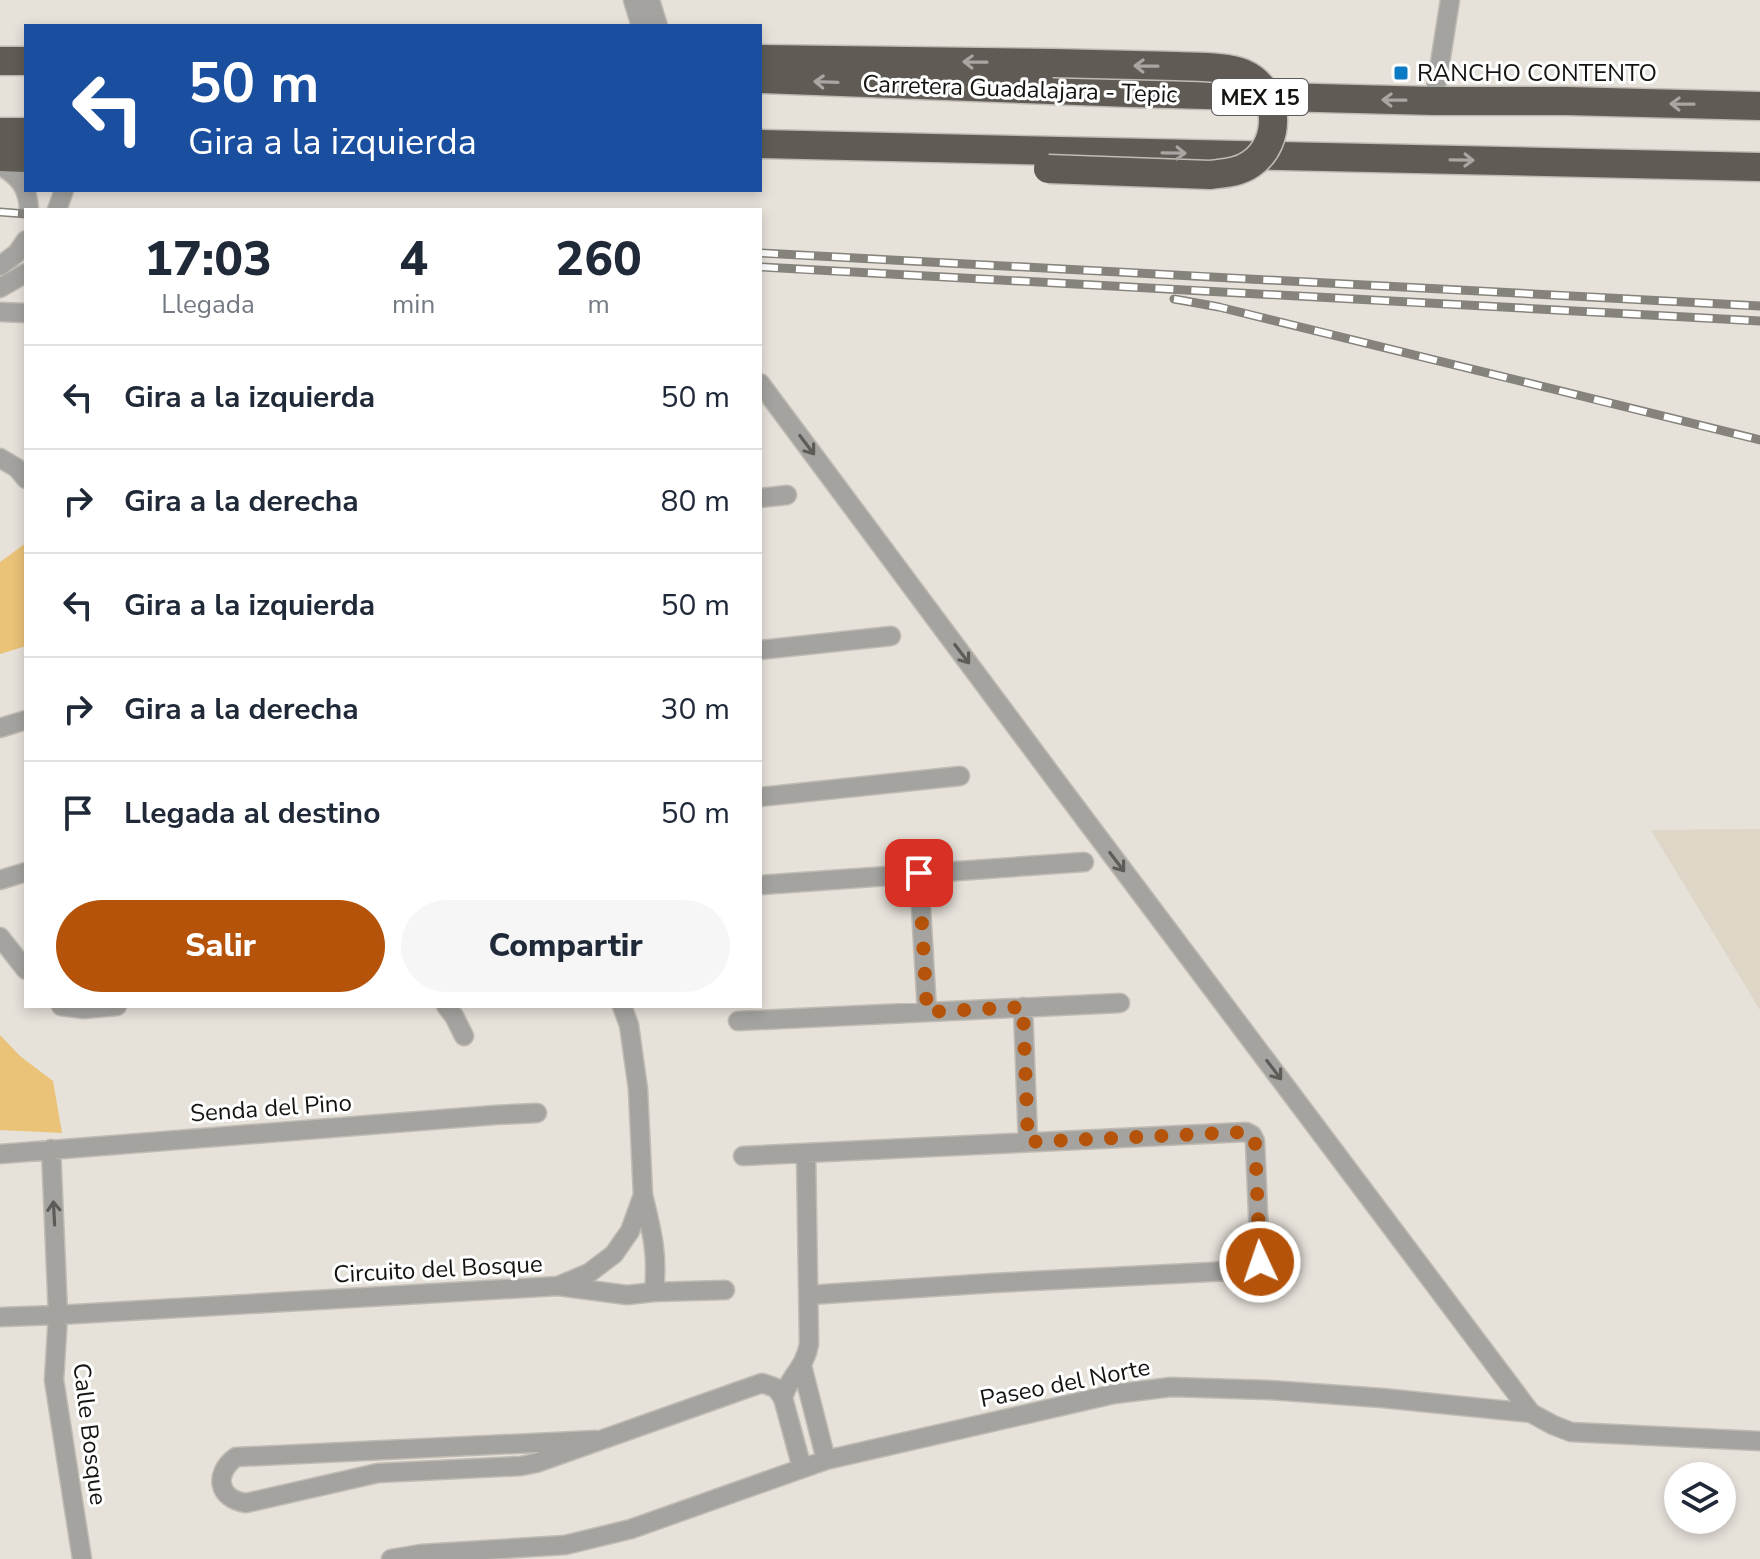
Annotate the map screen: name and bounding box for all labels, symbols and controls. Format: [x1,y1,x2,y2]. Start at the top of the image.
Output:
text: 50 m [188,45,319,122]
one-way arrow [962,54,989,70]
icon: left [56,56,160,160]
place label: RANCHO CONTENTO [1417,57,1657,89]
one-way arrow [1133,58,1160,73]
marker: RANCHO CONTENTO [1392,64,1410,82]
street label: Carretera Guadalajara - Tepic [862,68,1178,110]
one-way arrow [813,74,840,89]
road number: MEX 15 [1212,79,1308,115]
one-way arrow [1381,92,1408,108]
one-way arrow [1669,96,1696,112]
text: Gira a la izquierda [188,118,477,167]
one-way arrow [1160,146,1187,161]
one-way arrow [1448,152,1475,168]
text: 17:03 [144,226,272,292]
text: 4 [399,226,428,292]
text: 260 [555,226,642,292]
text: Llegada [161,287,255,322]
text: min [392,287,435,322]
text: m [587,287,610,322]
icon: left [56,375,100,419]
text: Gira a la izquierda [124,377,375,418]
text: 50 m [661,377,730,418]
one-way arrow [798,434,815,455]
icon: right [56,479,100,523]
text: Gira a la derecha [124,481,359,522]
text: 80 m [661,481,730,522]
icon: left [56,583,100,627]
text: Gira a la izquierda [124,585,375,626]
text: 50 m [661,585,730,626]
one-way arrow [953,643,970,664]
icon: right [56,687,100,731]
text: Gira a la derecha [124,689,359,730]
text: 30 m [661,689,730,730]
icon: arrive [56,791,100,835]
text: Llegada al destino [124,793,380,834]
text: 50 m [661,793,730,834]
pin [885,839,953,907]
icon: arrive [897,851,941,895]
one-way arrow [1109,851,1126,872]
button: Salir [56,900,385,992]
button: Compartir [401,900,730,992]
one-way arrow [1265,1059,1282,1080]
street label: Senda del Pino [189,1086,353,1130]
one-way arrow [47,1200,62,1227]
position arrow [1218,1220,1302,1304]
street label: Circuito del Bosque [333,1248,543,1290]
street label: Paseo del Norte [977,1351,1153,1415]
street label: Calle Bosque [65,1361,115,1507]
map controls [1664,1462,1736,1534]
button: layers [1664,1462,1736,1534]

